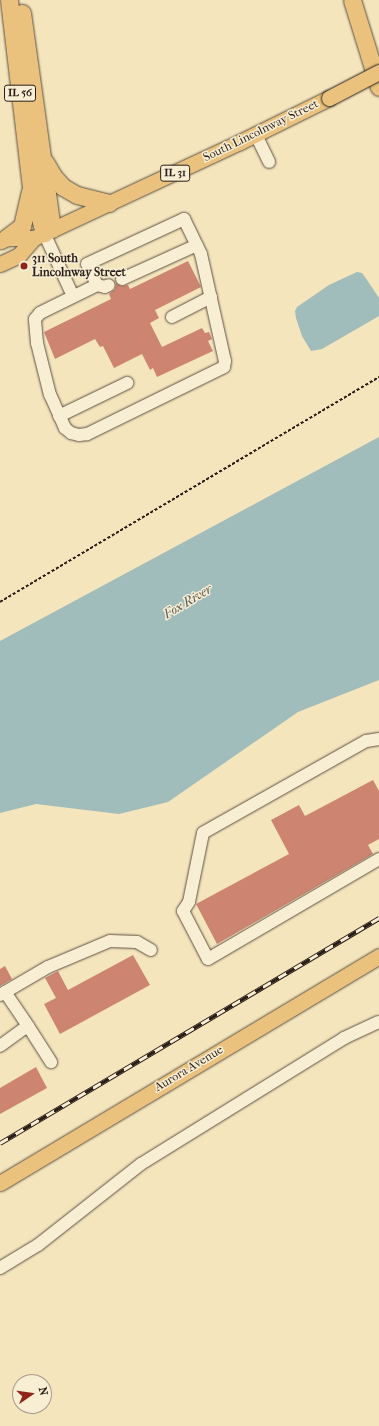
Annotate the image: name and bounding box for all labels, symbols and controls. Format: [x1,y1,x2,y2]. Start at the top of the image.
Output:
road number: IL 56 [4,84,36,102]
street label: South Lincolnway Street [201,97,321,165]
road number: IL 31 [160,164,190,182]
place label: 311 South Lincolnway Street [32,252,126,280]
marker: 311 South Lincolnway Street [19,261,29,271]
water label: Fox River [161,581,215,623]
street label: Aurora Avenue [152,1043,226,1095]
north arrow [12,1374,52,1414]
text: N [36,1386,50,1397]

